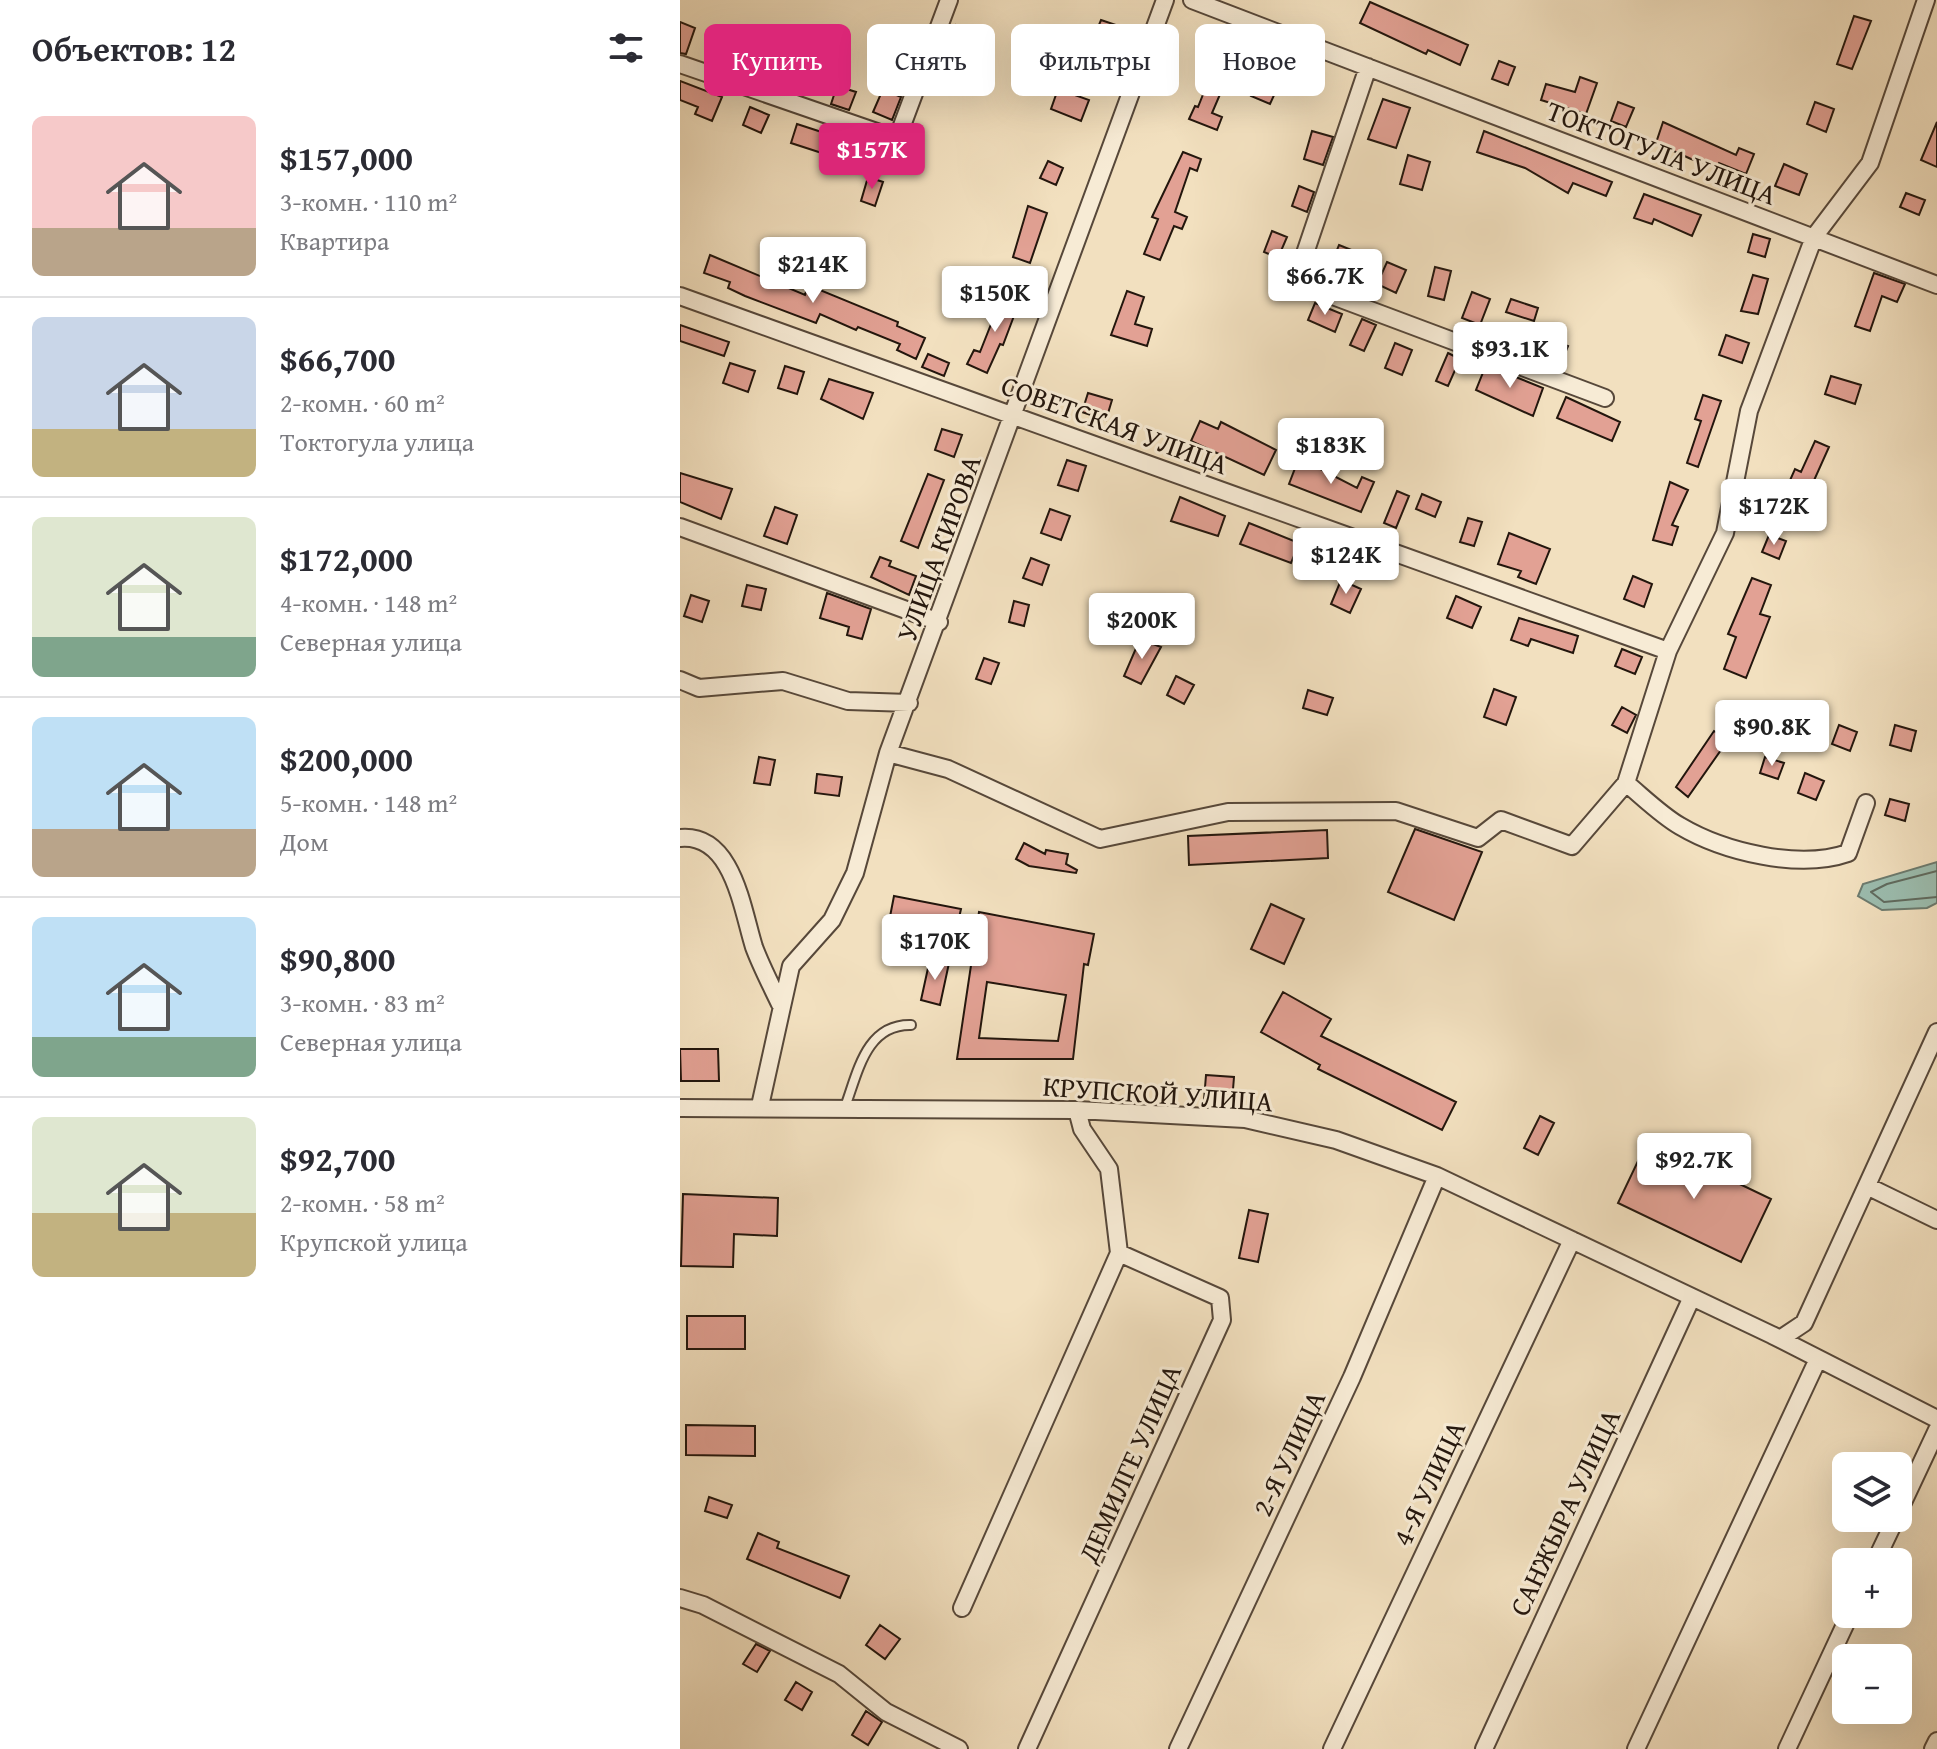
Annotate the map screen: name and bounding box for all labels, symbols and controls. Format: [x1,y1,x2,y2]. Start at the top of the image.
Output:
text: Объектов: 12 [32,24,236,73]
chip: Купить [704,24,851,96]
chip: Снять [867,24,995,96]
chip: Фильтры [1011,24,1179,96]
chip: Новое [1195,24,1325,96]
icon: filters [604,26,648,70]
street label: ТОКТОГУЛА УЛИЦА [1541,89,1783,215]
pin: $157K [816,123,928,191]
text: $157K [837,129,907,168]
text: $157,000 [280,133,413,182]
icon: home [96,148,192,244]
text: 3-комн. · 110 m² [280,182,457,221]
text: Квартира [280,221,389,260]
pin: $214K [757,237,869,305]
text: $214K [778,243,848,282]
pin: $66.7K [1260,249,1390,317]
text: $66.7K [1286,255,1364,294]
pin: $150K [939,266,1051,334]
text: $150K [960,272,1030,311]
pin: $93.1K [1445,322,1575,390]
text: $93.1K [1471,328,1549,367]
text: $66,700 [280,334,395,383]
icon: home [96,349,192,445]
street label: СОВЕТСКАЯ УЛИЦА [996,364,1234,484]
text: 2-комн. · 60 m² [280,383,445,422]
pin: $183K [1275,418,1387,486]
text: Токтогула улица [280,422,474,461]
text: $183K [1296,424,1366,463]
street label: УЛИЦА КИРОВА [885,449,991,647]
pin: $172K [1718,479,1830,547]
text: $172K [1739,485,1809,524]
pin: $124K [1290,528,1402,596]
text: $172,000 [280,534,413,583]
text: $124K [1311,534,1381,573]
icon: home [96,549,192,645]
text: 4-комн. · 148 m² [280,583,457,622]
pin: $200K [1086,593,1198,661]
text: $200K [1107,599,1177,638]
text: Северная улица [280,622,462,661]
pin: $90.8K [1707,700,1837,768]
text: $90.8K [1733,706,1811,745]
text: $200,000 [280,734,413,783]
icon: home [96,749,192,845]
text: 5-комн. · 148 m² [280,783,457,822]
text: Дом [280,822,328,861]
pin: $170K [879,914,991,982]
text: $170K [900,920,970,959]
text: $90,800 [280,934,395,983]
icon: home [96,949,192,1045]
text: 3-комн. · 83 m² [280,983,445,1022]
text: Северная улица [280,1022,462,1061]
street label: КРУПСКОЙ УЛИЦА [1042,1065,1274,1121]
pin: $92.7K [1629,1133,1759,1201]
text: $92,700 [280,1134,395,1183]
text: $92.7K [1655,1139,1733,1178]
icon: home [96,1149,192,1245]
text: 2-комн. · 58 m² [280,1183,445,1222]
text: Крупской улица [280,1222,468,1261]
street label: ДЕМИЛГЕ УЛИЦА [1066,1357,1191,1570]
street label: 2-Я УЛИЦА [1241,1383,1335,1523]
street label: САНЖЫРА УЛИЦА [1498,1402,1630,1622]
street label: 4-Я УЛИЦА [1381,1413,1475,1553]
map controls [1832,1452,1912,1724]
button: layers [1832,1452,1912,1532]
button: + [1832,1548,1912,1628]
button: − [1832,1644,1912,1724]

